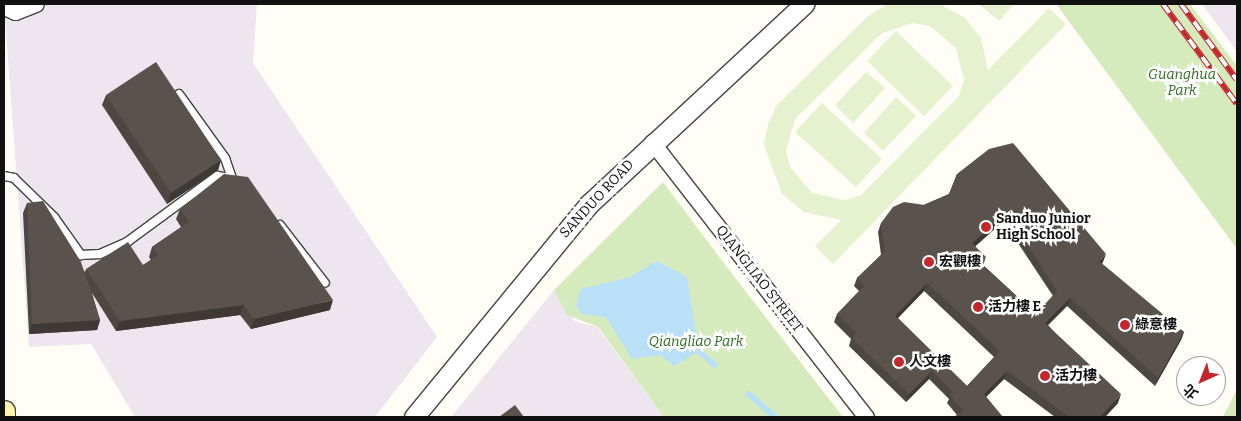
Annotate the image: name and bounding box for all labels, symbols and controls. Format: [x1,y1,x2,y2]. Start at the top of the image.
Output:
park label: Guanghua Park [1148,67,1216,100]
street label: SANDUO ROAD [556,156,638,242]
place label: Sanduo Junior High School [996,211,1091,243]
marker: Sanduo Junior High School [980,221,992,233]
street label: QIANGLIAO STREET [712,222,806,336]
place label: 宏觀樓 [939,254,981,270]
marker: 宏觀樓 [923,256,935,268]
place label: 活力樓 E [988,299,1041,315]
marker: 活力樓 E [972,301,984,313]
place label: 綠意樓 [1135,317,1177,333]
marker: 綠意樓 [1119,319,1131,331]
park label: Qiangliao Park [649,334,743,350]
place label: 人文樓 [909,354,951,370]
marker: 人文樓 [893,356,905,368]
north arrow [1176,356,1226,406]
place label: 活力樓 [1055,368,1097,384]
marker: 活力樓 [1039,370,1051,382]
text: 北 [1180,380,1202,402]

